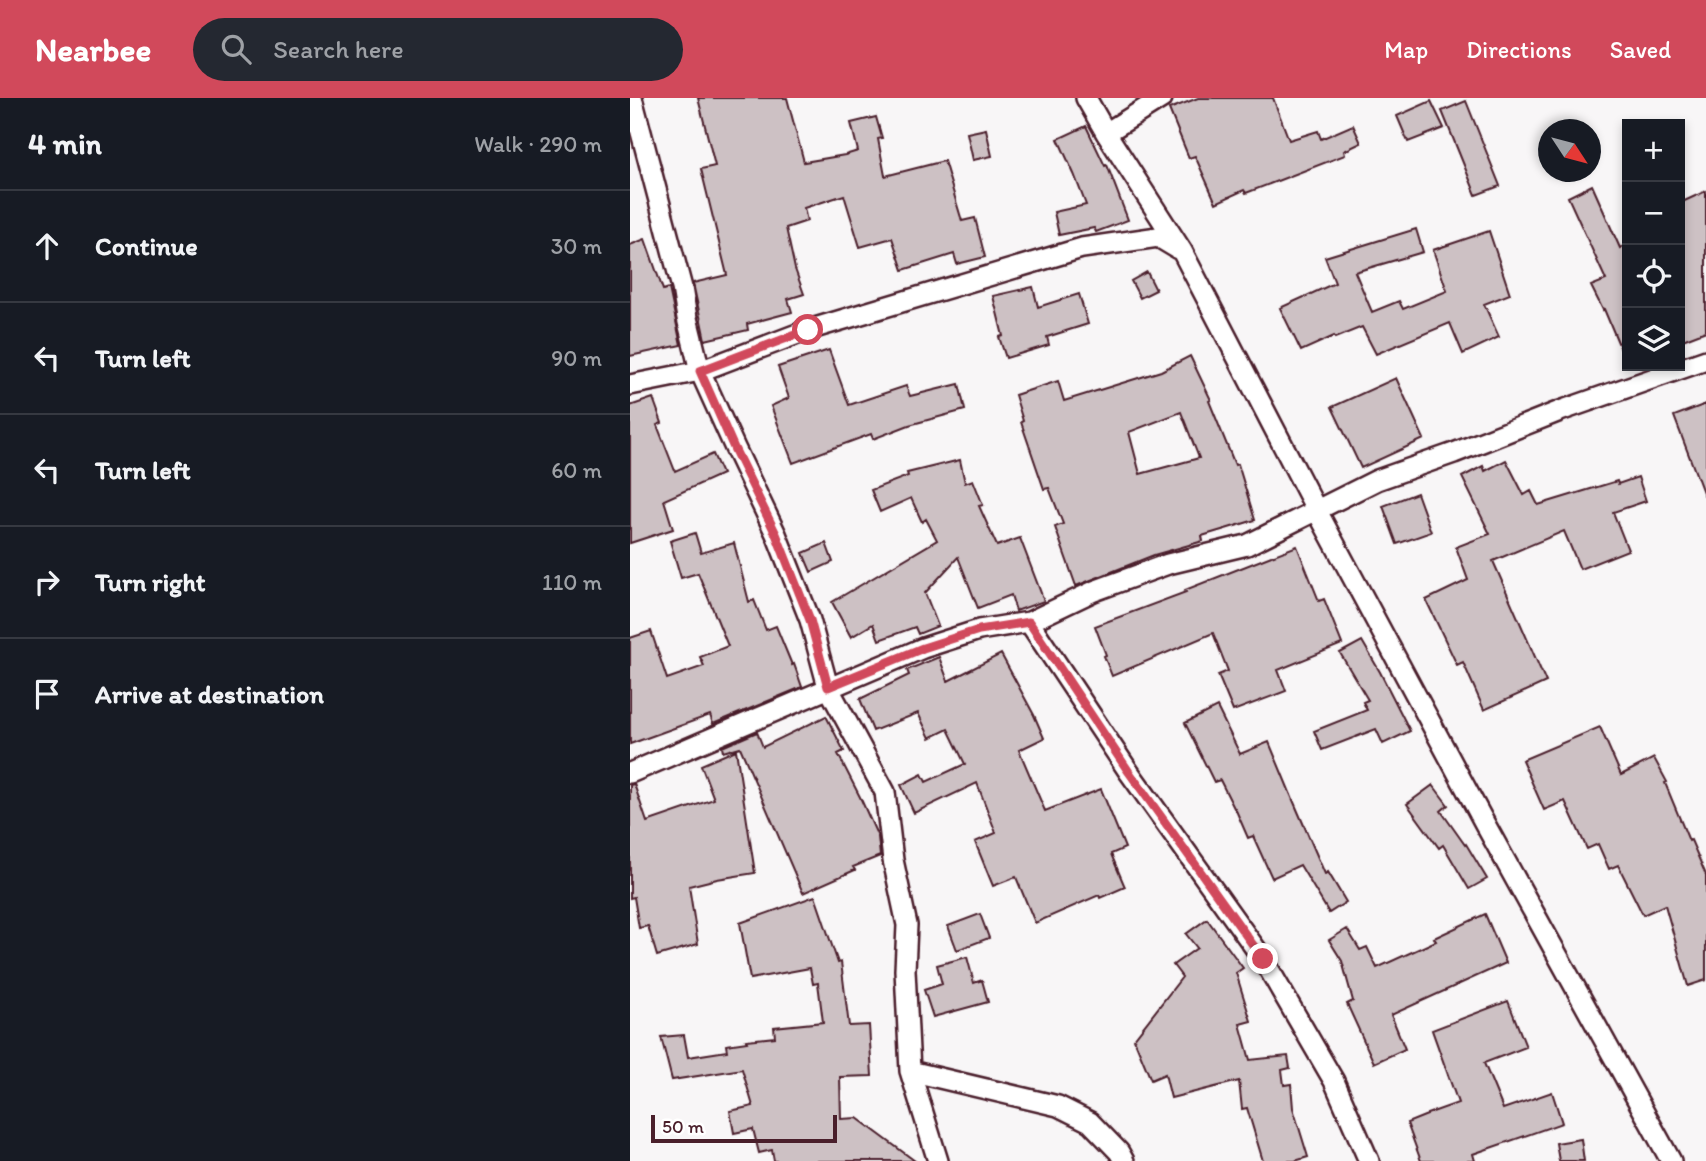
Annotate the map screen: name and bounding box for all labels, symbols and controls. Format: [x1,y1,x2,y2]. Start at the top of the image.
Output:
search box [193,18,683,81]
text: Nearbee [35,30,151,69]
icon: search [217,30,255,68]
text: Search here [273,33,404,65]
text: Map [1384,35,1428,64]
text: Directions [1466,35,1572,64]
text: Saved [1610,35,1671,64]
north arrow [1538,119,1601,182]
map controls [1622,119,1685,371]
button: + [1622,119,1685,182]
text: 4 min [28,125,102,162]
text: Walk · 290 m [474,130,602,158]
button: − [1622,182,1685,245]
icon: ahead [28,227,66,265]
text: Continue [95,230,198,262]
text: 30 m [551,232,602,260]
button: locate [1622,245,1685,308]
button: layers [1622,308,1685,371]
route start [792,314,823,345]
icon: left [28,339,66,377]
text: Turn left [95,342,191,374]
text: 90 m [551,344,602,372]
icon: left [28,451,66,489]
text: Turn left [95,454,191,486]
text: 60 m [551,456,602,484]
icon: right [28,563,66,601]
text: Turn right [95,566,206,598]
text: 110 m [542,568,602,596]
icon: arrive [28,675,66,713]
text: Arrive at destination [95,678,324,710]
route end [1247,943,1278,974]
scale bar [651,1112,836,1144]
text: 50 m [662,1115,704,1138]

